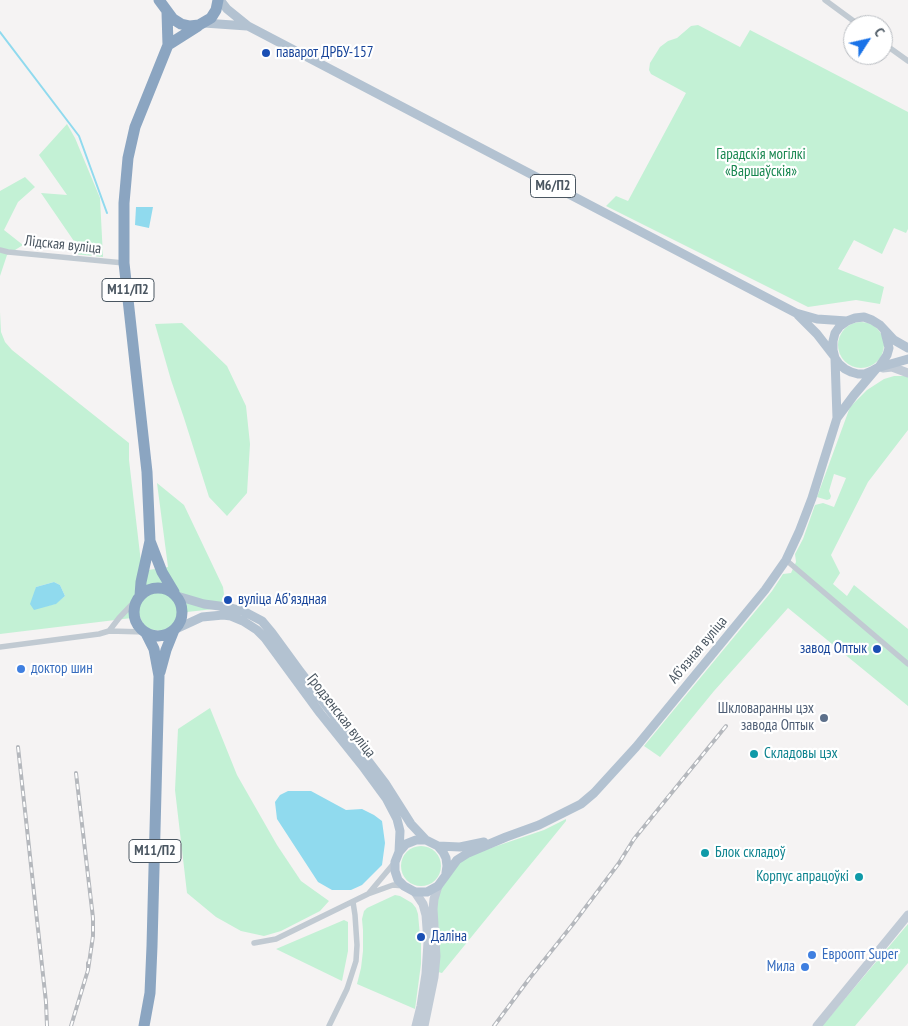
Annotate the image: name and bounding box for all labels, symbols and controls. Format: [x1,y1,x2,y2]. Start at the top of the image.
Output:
north arrow [843,15,893,65]
text: С [870,24,889,40]
place label: паварот ДРБУ-157 [276,44,373,62]
marker: паварот ДРБУ-157 [260,47,272,59]
park label: Гарадскія могілкі «Варшаўскія» [716,146,806,181]
road number: М6/П2 [530,175,576,198]
street label: Лідская вуліца [24,232,102,258]
road number: М11/П2 [102,278,154,302]
place label: вуліца Абʼяздная [238,591,327,609]
marker: вуліца Абʼяздная [222,594,234,606]
street label: Абʼязная вуліца [665,613,731,687]
place label: завод Оптык [800,640,867,658]
marker: завод Оптык [871,643,883,655]
place label: доктор шин [31,660,93,678]
marker: доктор шин [15,663,27,675]
street label: Гродзенская вуліца [303,671,379,761]
place label: Шкловаранны цэх завода Оптык [718,700,814,735]
marker: Шкловаранны цэх завода Оптык [818,712,830,724]
place label: Складовы цэх [764,745,838,763]
marker: Складовы цэх [748,748,760,760]
road number: М11/П2 [129,839,181,862]
place label: Блок складоў [715,844,785,862]
marker: Блок складоў [699,847,711,859]
place label: Корпус апрацоўкі [756,868,849,886]
marker: Корпус апрацоўкі [853,871,865,883]
place label: Даліна [431,928,467,946]
marker: Даліна [415,931,427,943]
place label: Евроопт Super [822,946,898,964]
marker: Евроопт Super [806,949,818,961]
place label: Мила [767,958,795,976]
marker: Мила [799,961,811,973]

